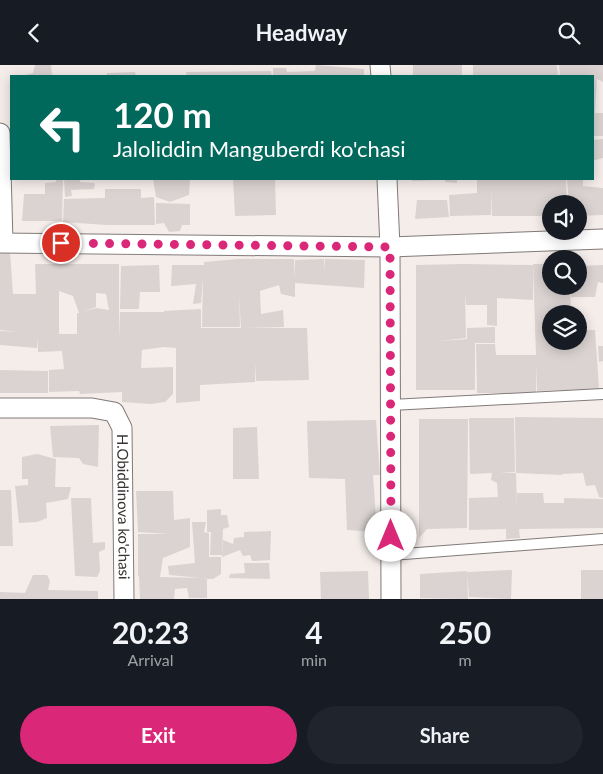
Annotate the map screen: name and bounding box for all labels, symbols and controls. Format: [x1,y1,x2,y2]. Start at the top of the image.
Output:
icon: back [20,19,48,47]
text: Headway [256,19,347,46]
icon: search [555,19,583,47]
text: 120 m [113,93,212,135]
icon: left [30,95,95,160]
text: Jaloliddin Manguberdi ko'chasi [113,135,406,162]
map controls [542,195,587,350]
button: sound [542,195,587,240]
pin [40,222,82,264]
icon: arrive [47,229,75,257]
button: search [542,250,587,295]
button: layers [542,305,587,350]
street label: H.Obiddinova ko'chasi [114,434,134,580]
position arrow [364,509,416,561]
text: 20:23 [112,614,189,650]
text: 4 [305,614,323,650]
text: 250 [439,614,491,650]
text: Arrival [127,650,174,669]
text: min [301,650,327,669]
text: m [458,650,472,669]
button: Exit [20,706,297,764]
button: Share [307,706,583,764]

